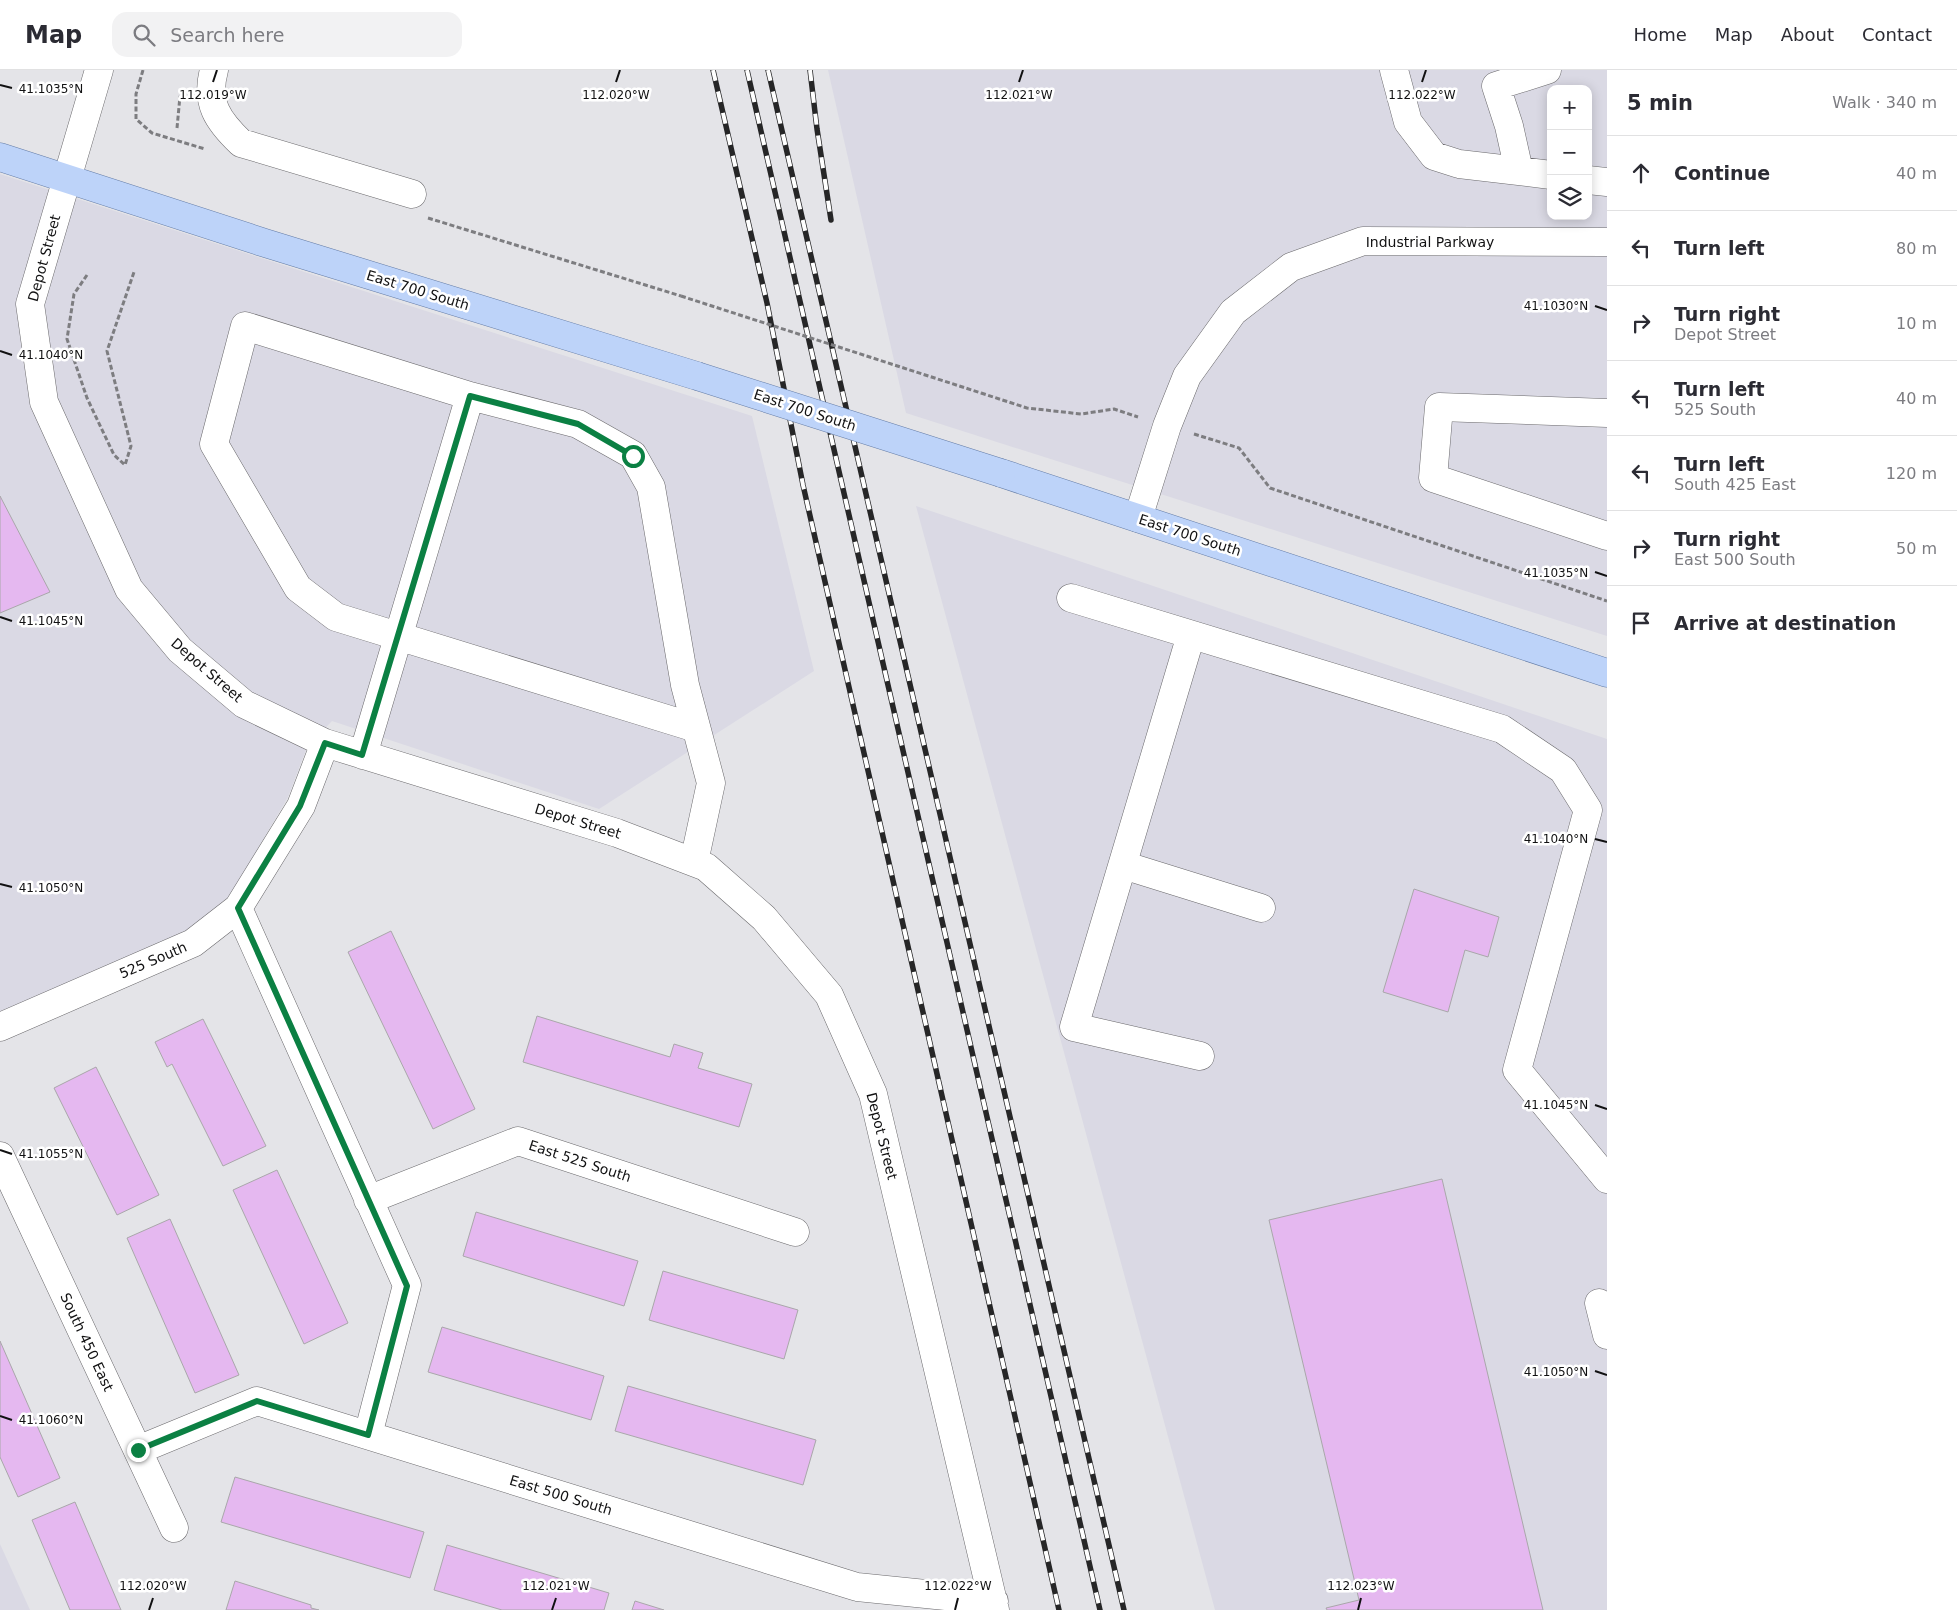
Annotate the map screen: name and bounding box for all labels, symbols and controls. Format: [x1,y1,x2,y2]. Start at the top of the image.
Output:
search box [112,12,462,57]
text: Map [25,21,82,49]
icon: search [130,21,158,49]
text: Search here [170,24,284,46]
text: Home [1634,24,1687,45]
text: Map [1715,24,1753,45]
text: About [1781,24,1834,45]
text: Contact [1862,24,1932,45]
text: 41.1035°N [19,82,83,96]
map controls [1547,85,1592,220]
button: + [1547,85,1592,130]
text: 112.019°W [179,88,247,102]
text: 112.020°W [582,88,650,102]
text: 112.021°W [985,88,1053,102]
text: 112.022°W [1388,88,1456,102]
text: 5 min [1627,91,1693,115]
text: Walk · 340 m [1832,93,1937,112]
button: − [1547,130,1592,175]
icon: ahead [1627,159,1655,187]
text: Continue [1674,162,1770,184]
text: 40 m [1896,164,1937,183]
button: layers [1547,175,1592,220]
street label: Depot Street [25,212,63,303]
street label: Industrial Parkway [1366,234,1494,250]
icon: left [1627,234,1655,262]
text: Turn left [1674,237,1765,259]
text: 80 m [1896,239,1937,258]
street label: East 700 South [365,267,471,313]
text: 41.1030°N [1524,299,1588,313]
text: Turn right [1674,303,1780,325]
icon: right [1627,309,1655,337]
text: 10 m [1896,314,1937,333]
text: Depot Street [1674,325,1776,344]
text: 41.1040°N [19,348,83,362]
text: Turn left [1674,378,1765,400]
icon: left [1627,384,1655,412]
street label: East 700 South [752,386,858,434]
text: 40 m [1896,389,1937,408]
text: 525 South [1674,400,1756,419]
route start [622,445,645,468]
text: Turn left [1674,453,1765,475]
icon: left [1627,459,1655,487]
text: 120 m [1886,464,1937,483]
text: South 425 East [1674,475,1796,494]
street label: East 700 South [1137,511,1243,559]
text: Turn right [1674,528,1780,550]
icon: right [1627,534,1655,562]
text: 50 m [1896,539,1937,558]
text: East 500 South [1674,550,1796,569]
text: 41.1035°N [1524,566,1588,580]
icon: arrive [1627,609,1655,637]
text: Arrive at destination [1674,612,1896,634]
text: 41.1045°N [19,614,83,628]
street label: Depot Street [168,635,246,706]
street label: Depot Street [533,800,624,842]
text: 41.1040°N [1524,832,1588,846]
text: 41.1050°N [19,881,83,895]
street label: 525 South [117,939,189,981]
street label: Depot Street [863,1091,901,1182]
text: 41.1045°N [1524,1098,1588,1112]
street label: East 525 South [527,1137,633,1185]
text: 41.1055°N [19,1147,83,1161]
street label: South 450 East [57,1290,117,1394]
text: 41.1050°N [1524,1365,1588,1379]
text: 41.1060°N [19,1413,83,1427]
route end [127,1439,150,1462]
street label: East 500 South [508,1472,614,1518]
text: 112.020°W [119,1579,187,1593]
text: 112.021°W [522,1579,590,1593]
text: 112.022°W [924,1579,992,1593]
text: 112.023°W [1327,1579,1395,1593]

